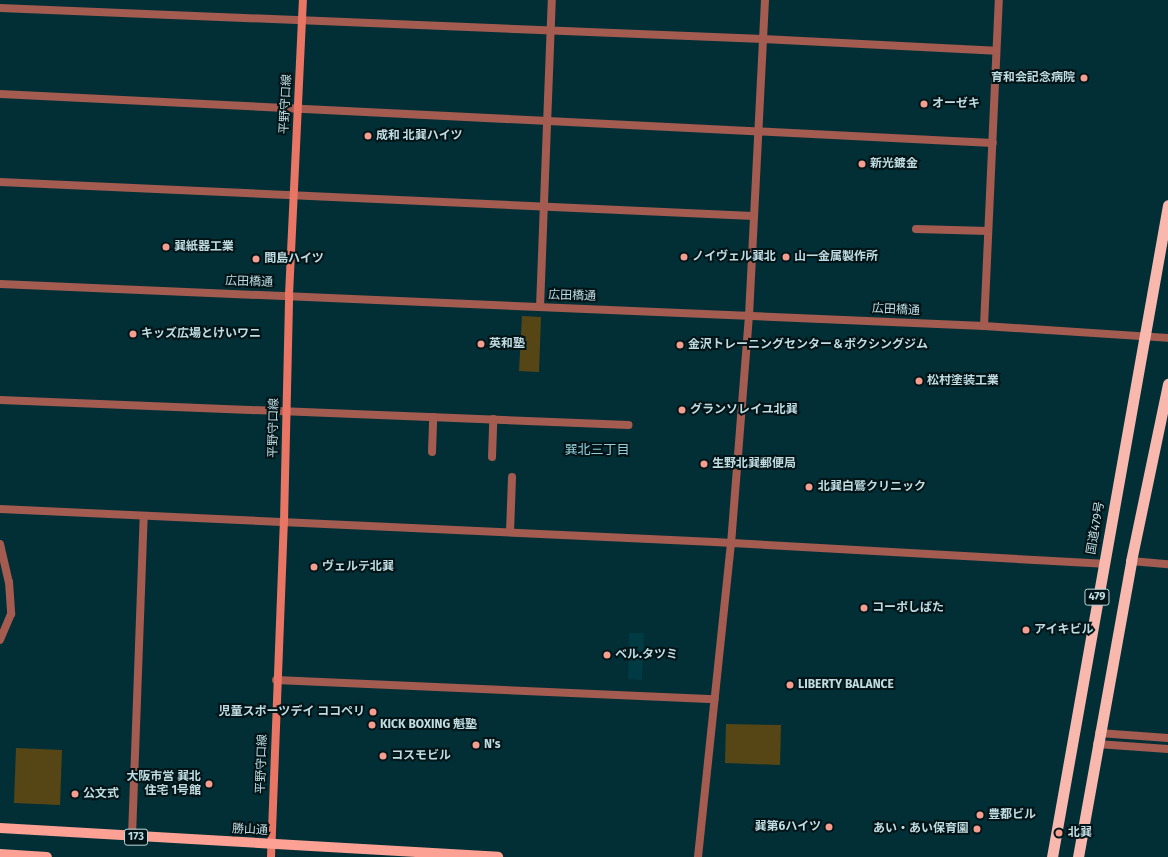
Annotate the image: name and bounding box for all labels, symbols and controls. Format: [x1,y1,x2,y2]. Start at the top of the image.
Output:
place label: 育和会記念病院 [991,71,1075,85]
marker: 育和会記念病院 [1078,72,1090,84]
street label: 平野守口線 [277,74,295,134]
place label: オーゼキ [932,97,980,111]
marker: オーゼキ [919,99,929,109]
place label: 成和 北巽ハイツ [376,129,463,143]
marker: 成和 北巽ハイツ [363,131,373,141]
place label: 新光鍍金 [870,157,918,171]
marker: 新光鍍金 [857,159,867,169]
place label: 巽紙器工業 [174,240,234,254]
marker: 巽紙器工業 [161,242,171,252]
place label: ノイヴェル巽北 [692,250,776,264]
place label: 山一金属製作所 [794,250,878,264]
place label: 間島ハイツ [264,252,324,266]
marker: ノイヴェル巽北 [679,252,689,262]
marker: 山一金属製作所 [781,252,791,262]
marker: 間島ハイツ [251,254,261,264]
street label: 広田橋通 [225,274,273,290]
street label: 広田橋通 [548,288,596,304]
street label: 広田橋通 [872,302,920,318]
place label: キッズ広場とけいワニ [141,327,261,341]
marker: キッズ広場とけいワニ [128,329,138,339]
place label: 英和塾 [489,337,525,351]
place label: 金沢トレーニングセンター＆ボクシングジム [688,338,928,352]
marker: 英和塾 [476,339,486,349]
marker: 金沢トレーニングセンター＆ボクシングジム [675,340,685,350]
place label: 松村塗装工業 [927,374,999,388]
marker: 松村塗装工業 [914,376,924,386]
street label: 平野守口線 [266,398,282,458]
place label: グランソレイユ北巽 [690,403,798,417]
marker: グランソレイユ北巽 [677,405,687,415]
district label: 巽北三丁目 [565,442,629,458]
place label: 生野北巽郵便局 [712,457,796,471]
marker: 生野北巽郵便局 [699,459,709,469]
place label: 北巽白鷲クリニック [818,480,926,494]
marker: 北巽白鷲クリニック [803,481,815,493]
street label: 国道479号 [1084,500,1108,556]
place label: ヴェルテ北巽 [322,560,394,574]
marker: ヴェルテ北巽 [309,562,319,572]
road number: 479 [1084,588,1110,606]
place label: コーポしばた [872,601,944,615]
marker: コーポしばた [859,603,869,613]
place label: アイキビル [1034,623,1094,637]
marker: アイキビル [1021,625,1031,635]
place label: ベル.タツミ [615,648,678,662]
marker: ベル.タツミ [602,650,612,660]
place label: LIBERTY BALANCE [798,678,894,692]
marker: LIBERTY BALANCE [785,680,795,690]
place label: 児童スポーツデイ ココペリ [218,705,365,719]
marker: 児童スポーツデイ ココペリ [368,707,378,717]
place label: KICK BOXING 魁塾 [380,718,477,732]
marker: KICK BOXING 魁塾 [367,720,377,730]
street label: 平野守口線 [254,734,270,794]
place label: N's [484,738,500,752]
marker: N's [471,740,481,750]
place label: コスモビル [391,749,451,763]
marker: コスモビル [378,751,388,761]
place label: 大阪市営 巽北 住宅 1号館 [126,770,201,798]
marker: 大阪市営 巽北 住宅 1号館 [204,779,214,789]
place label: 公文式 [83,787,119,801]
marker: 公文式 [70,789,80,799]
place label: 豊都ビル [988,808,1036,822]
marker: 豊都ビル [975,810,985,820]
place label: 巽第6ハイツ [754,820,821,834]
street label: 勝山通 [232,822,268,838]
marker: 巽第6ハイツ [824,822,834,832]
place label: あい・あい保育園 [873,822,969,836]
marker: あい・あい保育園 [972,824,982,834]
place label: 北巽 [1068,826,1092,840]
marker: 北巽 [1053,827,1065,839]
road number: 173 [124,828,148,846]

